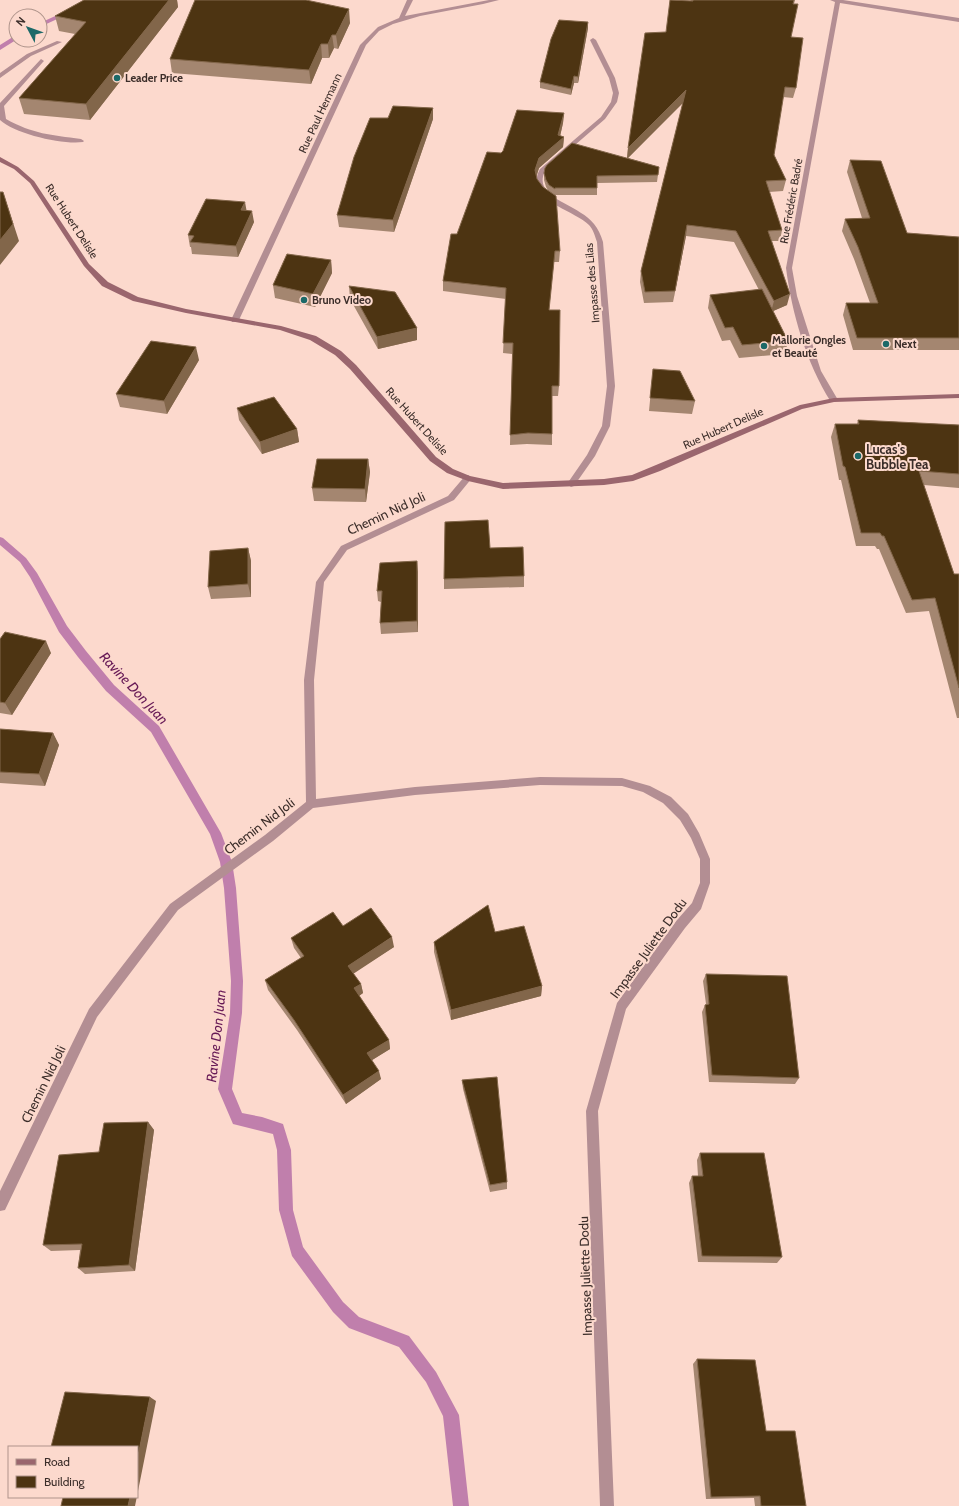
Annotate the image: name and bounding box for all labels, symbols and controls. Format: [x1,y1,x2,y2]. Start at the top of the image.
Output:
north arrow [8,8,48,48]
text: N [13,14,28,29]
place label: Leader Price [125,71,183,85]
street label: Rue Paul Hermann [295,71,345,155]
marker: Leader Price [112,73,122,83]
street label: Rue Frédéric Badré [777,157,805,245]
street label: Rue Hubert Delisle [43,181,102,261]
street label: Impasse des Lilas [582,242,602,323]
place label: Bruno Video [312,293,371,307]
marker: Bruno Video [299,295,309,305]
place label: Mallorie Ongles et Beauté [772,333,846,360]
place label: Next [894,337,917,351]
marker: Next [881,339,891,349]
marker: Mallorie Ongles et Beauté [759,341,769,351]
street label: Rue Hubert Delisle [383,384,451,458]
street label: Rue Hubert Delisle [681,404,766,452]
place label: Lucas's Bubble Tea [866,441,929,472]
marker: Lucas's Bubble Tea [853,451,863,461]
street label: Chemin Nid Joli [345,488,427,538]
water label: Ravine Don Juan [96,648,172,728]
street label: Chemin Nid Joli [221,794,297,858]
street label: Impasse Juliette Dodu [606,895,690,1001]
water label: Ravine Don Juan [202,989,230,1083]
street label: Chemin Nid Joli [17,1043,69,1125]
street label: Impasse Juliette Dodu [575,1216,595,1336]
legend [8,1446,138,1498]
text: Road [44,1454,70,1469]
text: Building [44,1474,86,1489]

